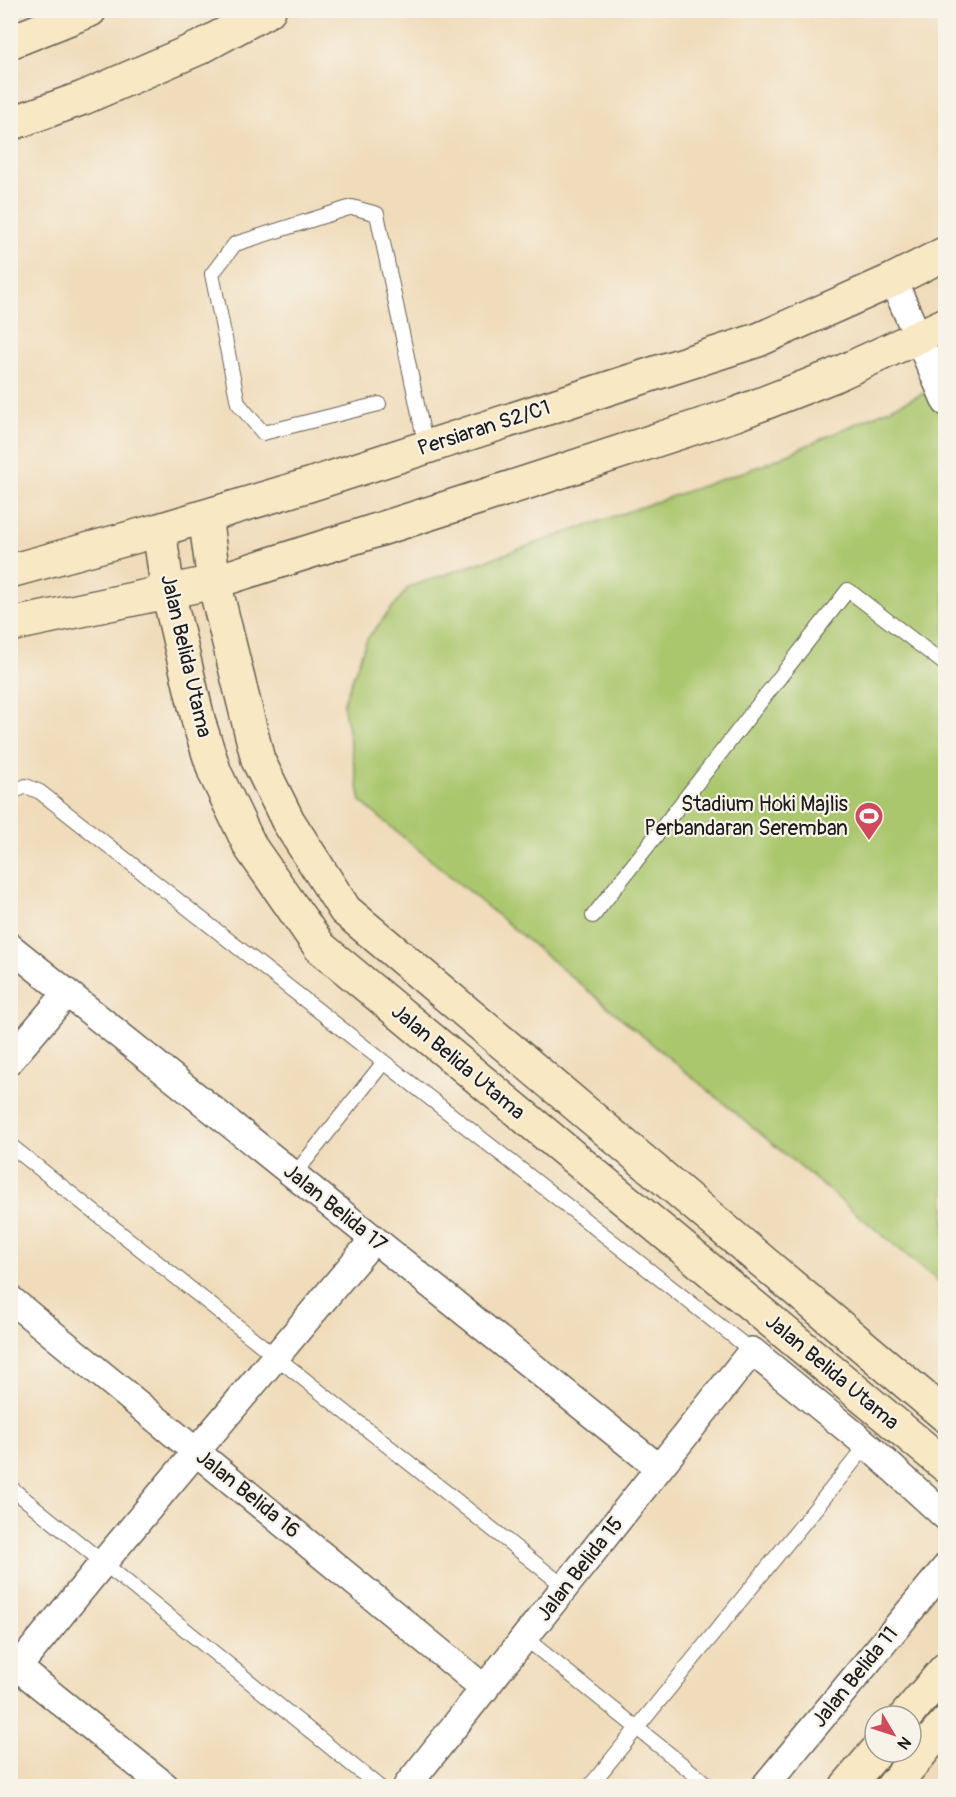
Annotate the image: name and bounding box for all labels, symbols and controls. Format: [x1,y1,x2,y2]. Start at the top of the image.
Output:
street label: Persiaran S2/C1 [414,394,554,462]
street label: Jalan Belida Utama [154,572,218,740]
place label: Stadium Hoki Majlis Perbandaran Seremban [644,791,849,842]
sports icon: Stadium Hoki Majlis Perbandaran Seremban [853,800,885,842]
street label: Jalan Belida Utama [386,998,530,1126]
street label: Jalan Belida 17 [278,1158,392,1258]
street label: Jalan Belida Utama [760,1308,904,1436]
street label: Jalan Belida 16 [190,1444,306,1544]
street label: Jalan Belida 15 [531,1511,629,1627]
street label: Jalan Belida 11 [806,1621,904,1733]
north arrow [863,1704,923,1764]
text: N [893,1732,915,1753]

